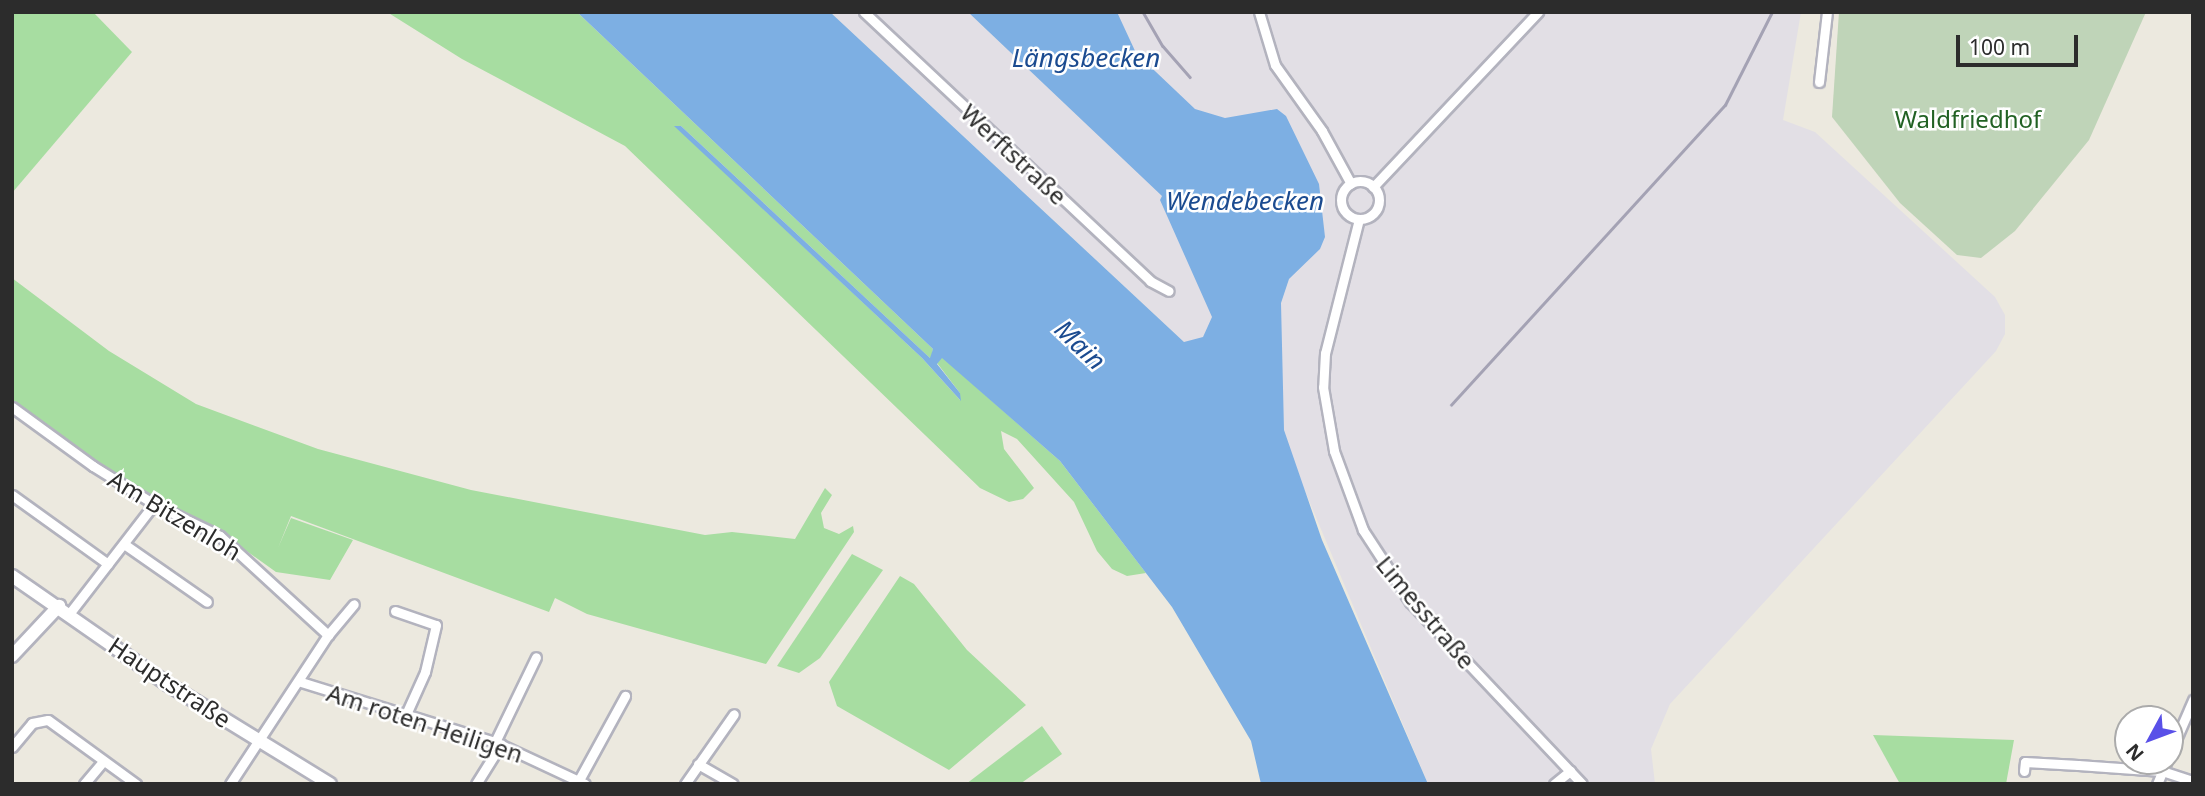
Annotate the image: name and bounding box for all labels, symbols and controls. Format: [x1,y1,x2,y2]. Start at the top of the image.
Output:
scale bar [1960,21,2082,65]
text: 100 m [1969,33,2030,61]
water label: Längsbecken [1012,42,1160,74]
street label: Werftstraße [955,98,1073,210]
park label: Waldfriedhof [1895,105,2041,133]
water label: Wendebecken [1166,185,1324,217]
water label: Main [1048,313,1112,377]
street label: Am Bitzenloh [103,464,247,566]
street label: Limesstraße [1371,550,1481,674]
street label: Hauptstraße [103,631,237,733]
street label: Am roten Heiligen [323,678,527,768]
north arrow [2114,705,2184,775]
text: N [2120,738,2150,767]

